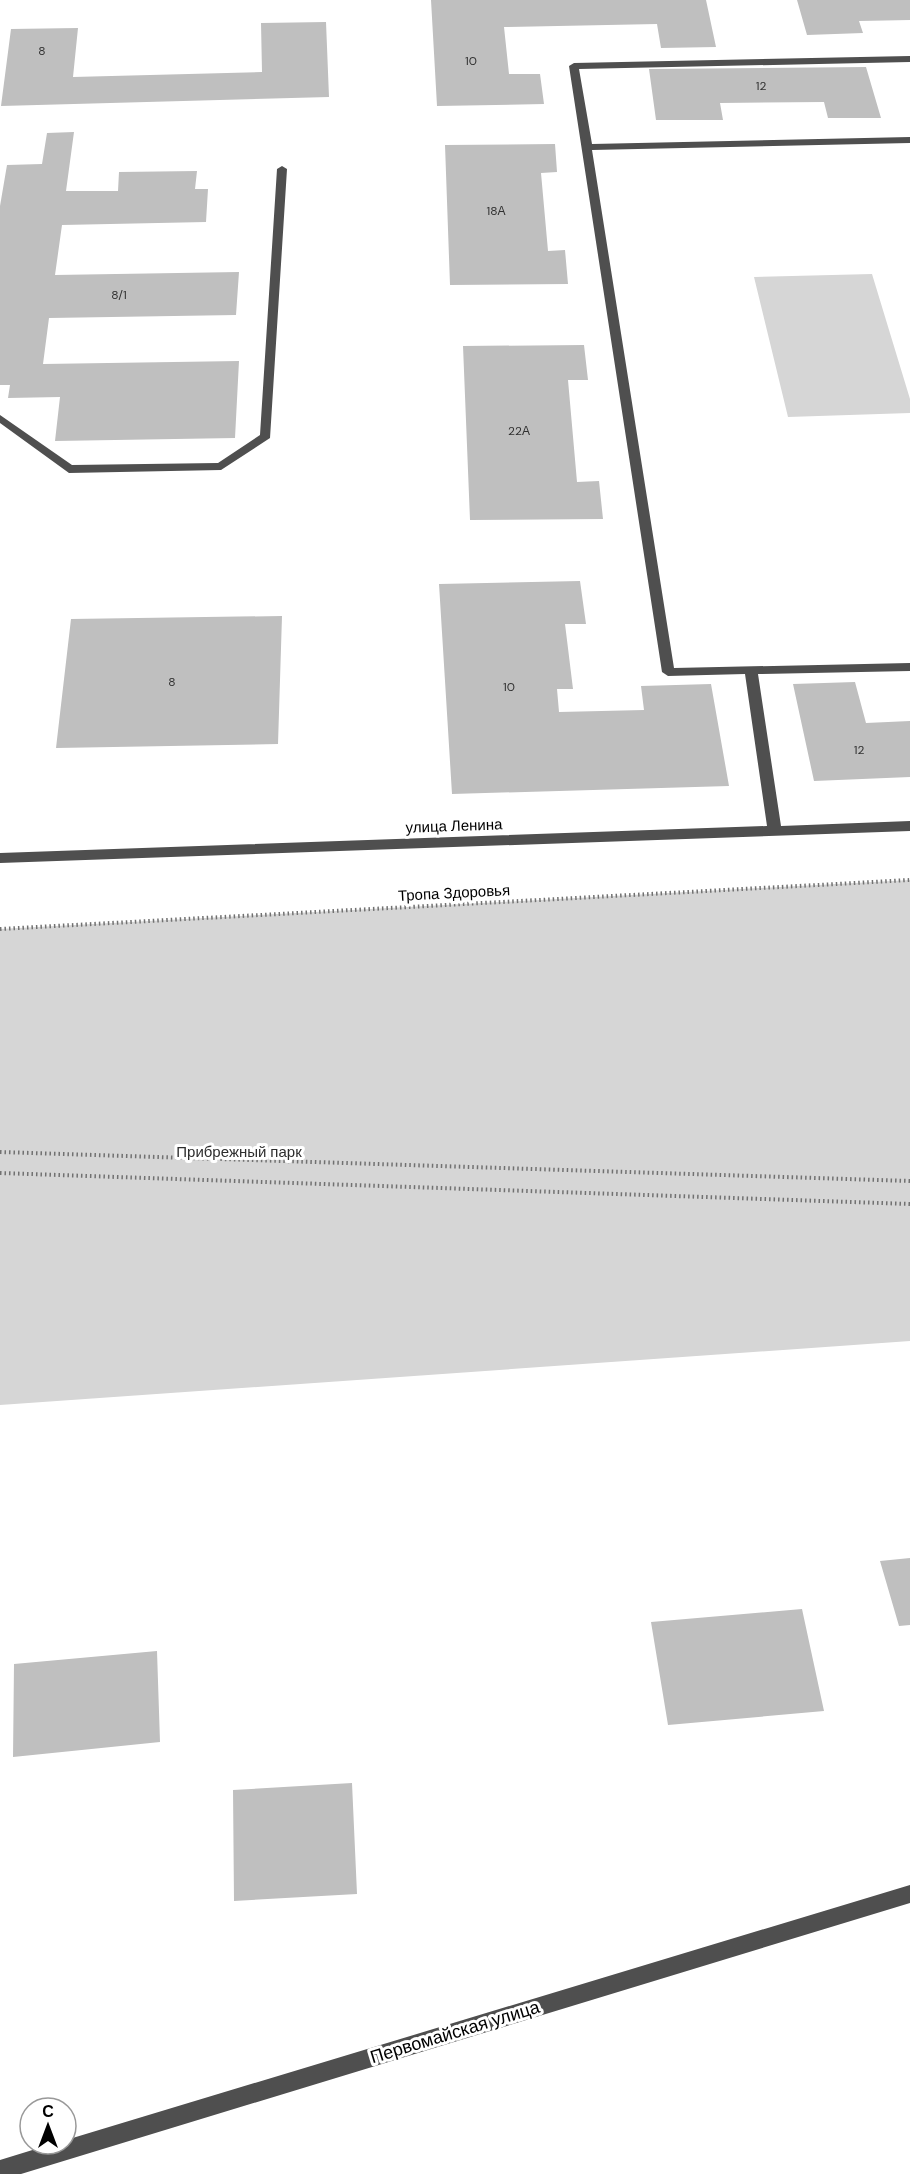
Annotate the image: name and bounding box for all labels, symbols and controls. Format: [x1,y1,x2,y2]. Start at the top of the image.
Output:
house number: 8 [38,43,46,59]
house number: 10 [465,53,477,69]
house number: 12 [756,78,766,94]
house number: 18А [486,203,506,219]
house number: 8/1 [111,287,127,303]
house number: 22А [508,423,530,439]
house number: 8 [168,674,176,690]
house number: 10 [503,679,515,695]
house number: 12 [854,742,864,758]
street label: улица Ленина [405,814,503,838]
street label: Тропа Здоровья [397,880,511,906]
park label: Прибрежный парк [176,1142,302,1162]
street label: Первомайская улица [367,1994,544,2069]
north arrow [18,2096,78,2156]
text: С [42,2101,54,2122]

